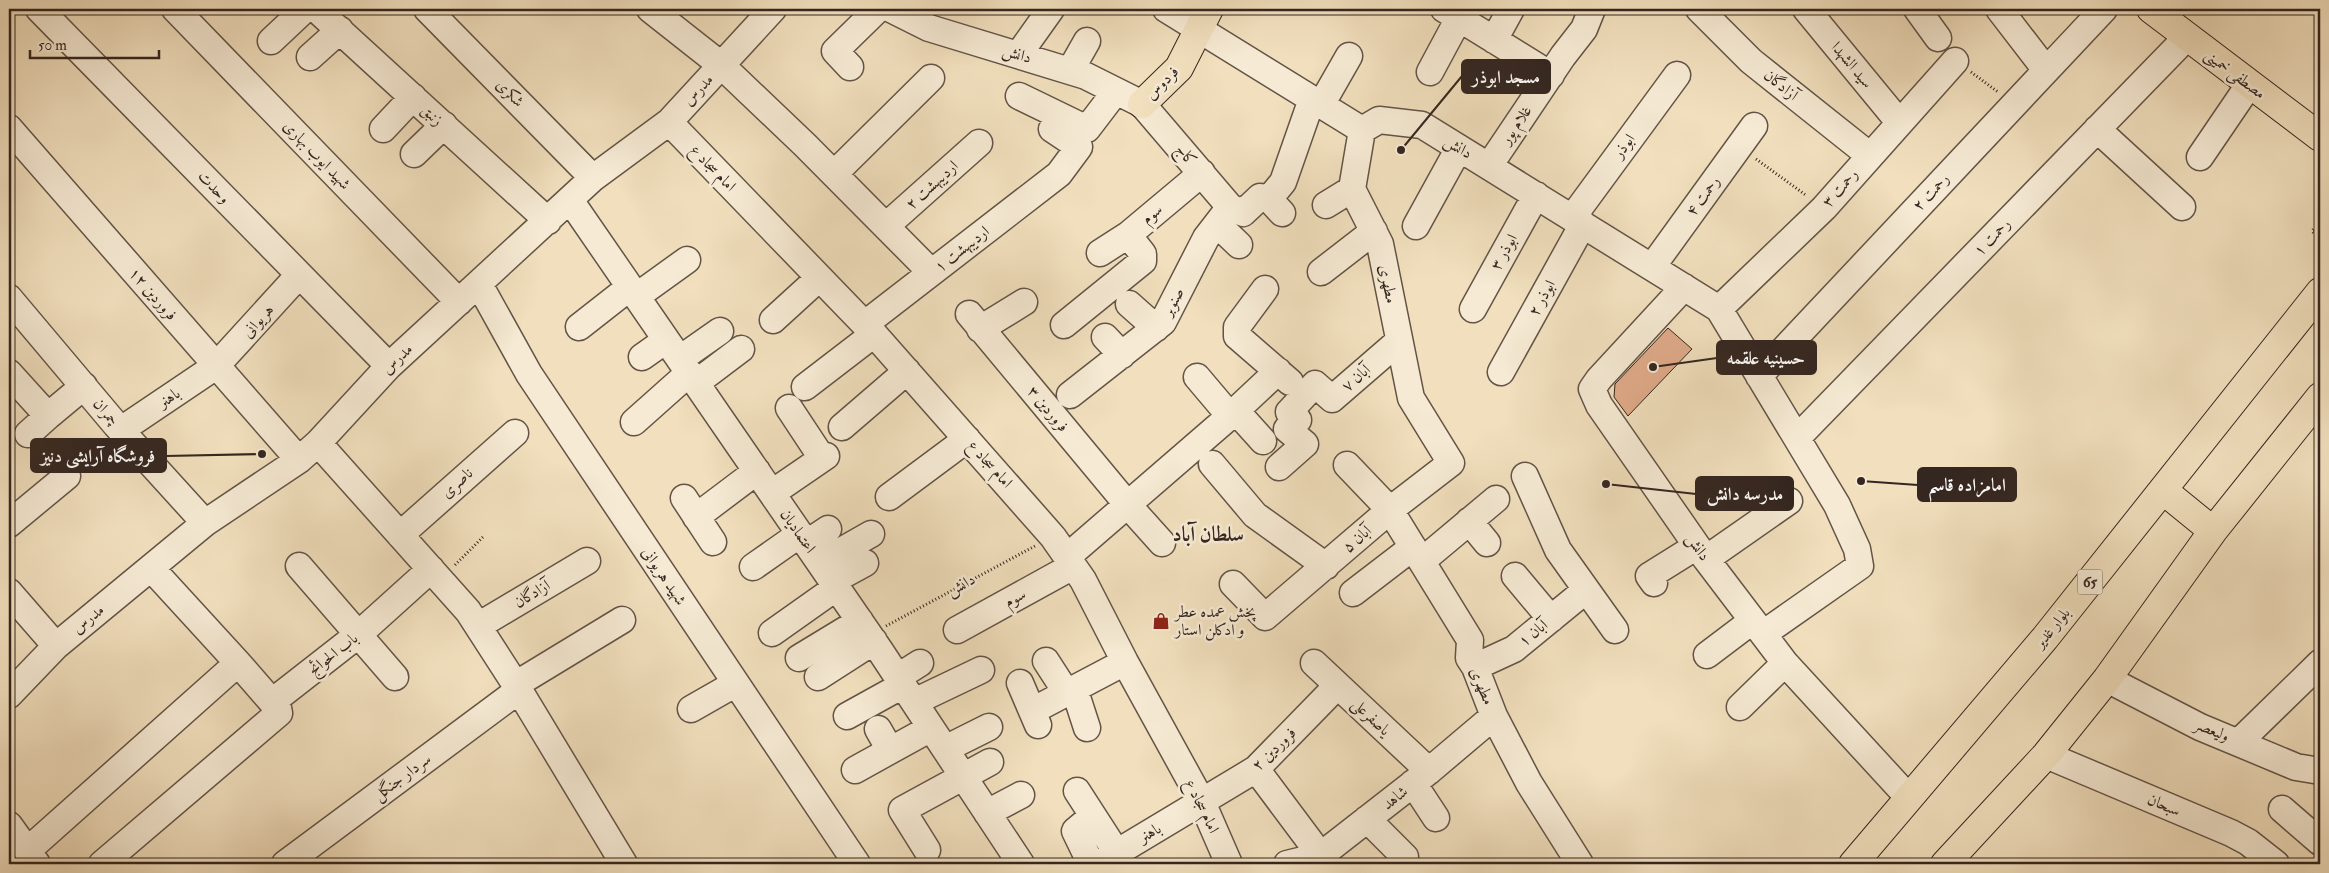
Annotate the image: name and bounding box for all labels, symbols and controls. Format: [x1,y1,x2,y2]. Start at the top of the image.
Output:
scale bar [30,28,159,60]
text: 50 m [38,36,67,55]
street label: سید الشهدا [1827,38,1877,92]
street label: دانش [1000,40,1034,68]
street label: مصطفی خمینی [2200,44,2270,104]
callout: مسجد ابوذر [1462,60,1550,93]
street label: فردوس [1141,62,1183,104]
street label: آزادگان [1760,65,1804,106]
text: مسجد ابوذر [1470,66,1540,89]
street label: مدرس [678,70,718,110]
street label: شکری [492,75,528,111]
street label: زنبق [417,100,447,130]
street label: غلام پور [1495,102,1540,152]
street label: شهید ایوب بهاری [279,116,355,194]
street label: ابوذر [1607,130,1640,164]
street label: دانش [1440,131,1476,163]
street label: امام سجاد ع [683,140,740,199]
street label: کاج [1168,140,1201,173]
street label: اردیبهشت ۲ [901,156,963,214]
street label: رحمت ۳ [1818,164,1862,212]
street label: وحدت [193,166,235,208]
street label: رحمت ۲ [1908,169,1954,215]
street label: رحمت ۴ [1682,172,1724,220]
street label: سوم [1137,199,1169,232]
street label: رحمت ۱ [1969,214,2015,260]
street label: اردیبهشت ۱ [931,221,993,277]
street label: ابوذر ۳ [1486,230,1522,274]
street label: ۱۲ فروردین [125,263,181,325]
street label: مطهری [1374,263,1402,305]
street label: ابوذر ۲ [1524,276,1560,320]
street label: صنوبر [1156,284,1189,321]
street label: هریوانی [238,300,278,342]
street label: مدرس [377,339,417,379]
callout: حسینیه علقمه [1717,341,1816,374]
text: حسینیه علقمه [1727,347,1805,370]
street label: آبان ۷ [1337,359,1376,396]
street label: فروردین ۳ [1023,382,1073,436]
street label: باهنر [152,383,184,414]
street label: چمران [89,394,123,430]
street label: امام سجاد ع [960,436,1017,495]
callout: فروشگاه آرایشی دنیز [31,439,166,472]
text: فروشگاه آرایشی دنیز [39,444,155,469]
street label: ناصری [437,463,477,503]
callout: امامزاده قاسم [1918,468,2016,501]
text: امامزاده قاسم [1928,474,2006,503]
callout: مدرسه دانش [1696,477,1793,510]
text: مدرسه دانش [1707,483,1783,506]
street label: اعتمادیان [776,505,820,557]
street label: آبان ۵ [1338,520,1377,557]
district label: سلطان آباد [1172,521,1244,548]
street label: دانش [1681,529,1715,565]
street label: شهید هریوانی [637,543,691,609]
street label: دانش [943,569,979,601]
road number: 65 [2078,570,2102,594]
street label: آزادگان [510,575,555,613]
street label: سوم [1001,584,1031,615]
street label: مدرس [68,600,108,638]
place label: پخش عمده عطر و ادکلن استار [1173,602,1257,641]
street label: بلوار غدیر [2028,604,2075,654]
shop icon: پخش عمده عطر و ادکلن استار [1151,611,1171,631]
street label: آبان ۱ [1514,614,1553,651]
street label: باب الحوائج [303,628,364,682]
street label: مطهری [1465,664,1499,708]
street label: یاصفرعلی [1347,694,1395,741]
street label: ولیعصر [2190,713,2232,746]
street label: فروردین ۲ [1248,723,1300,775]
street label: سردار جنگل [369,748,435,806]
street label: امام سجاد ع [1177,776,1224,838]
street label: شاهد [1378,782,1412,814]
street label: سبحان [2144,789,2184,821]
street label: باهنر [1133,819,1165,848]

